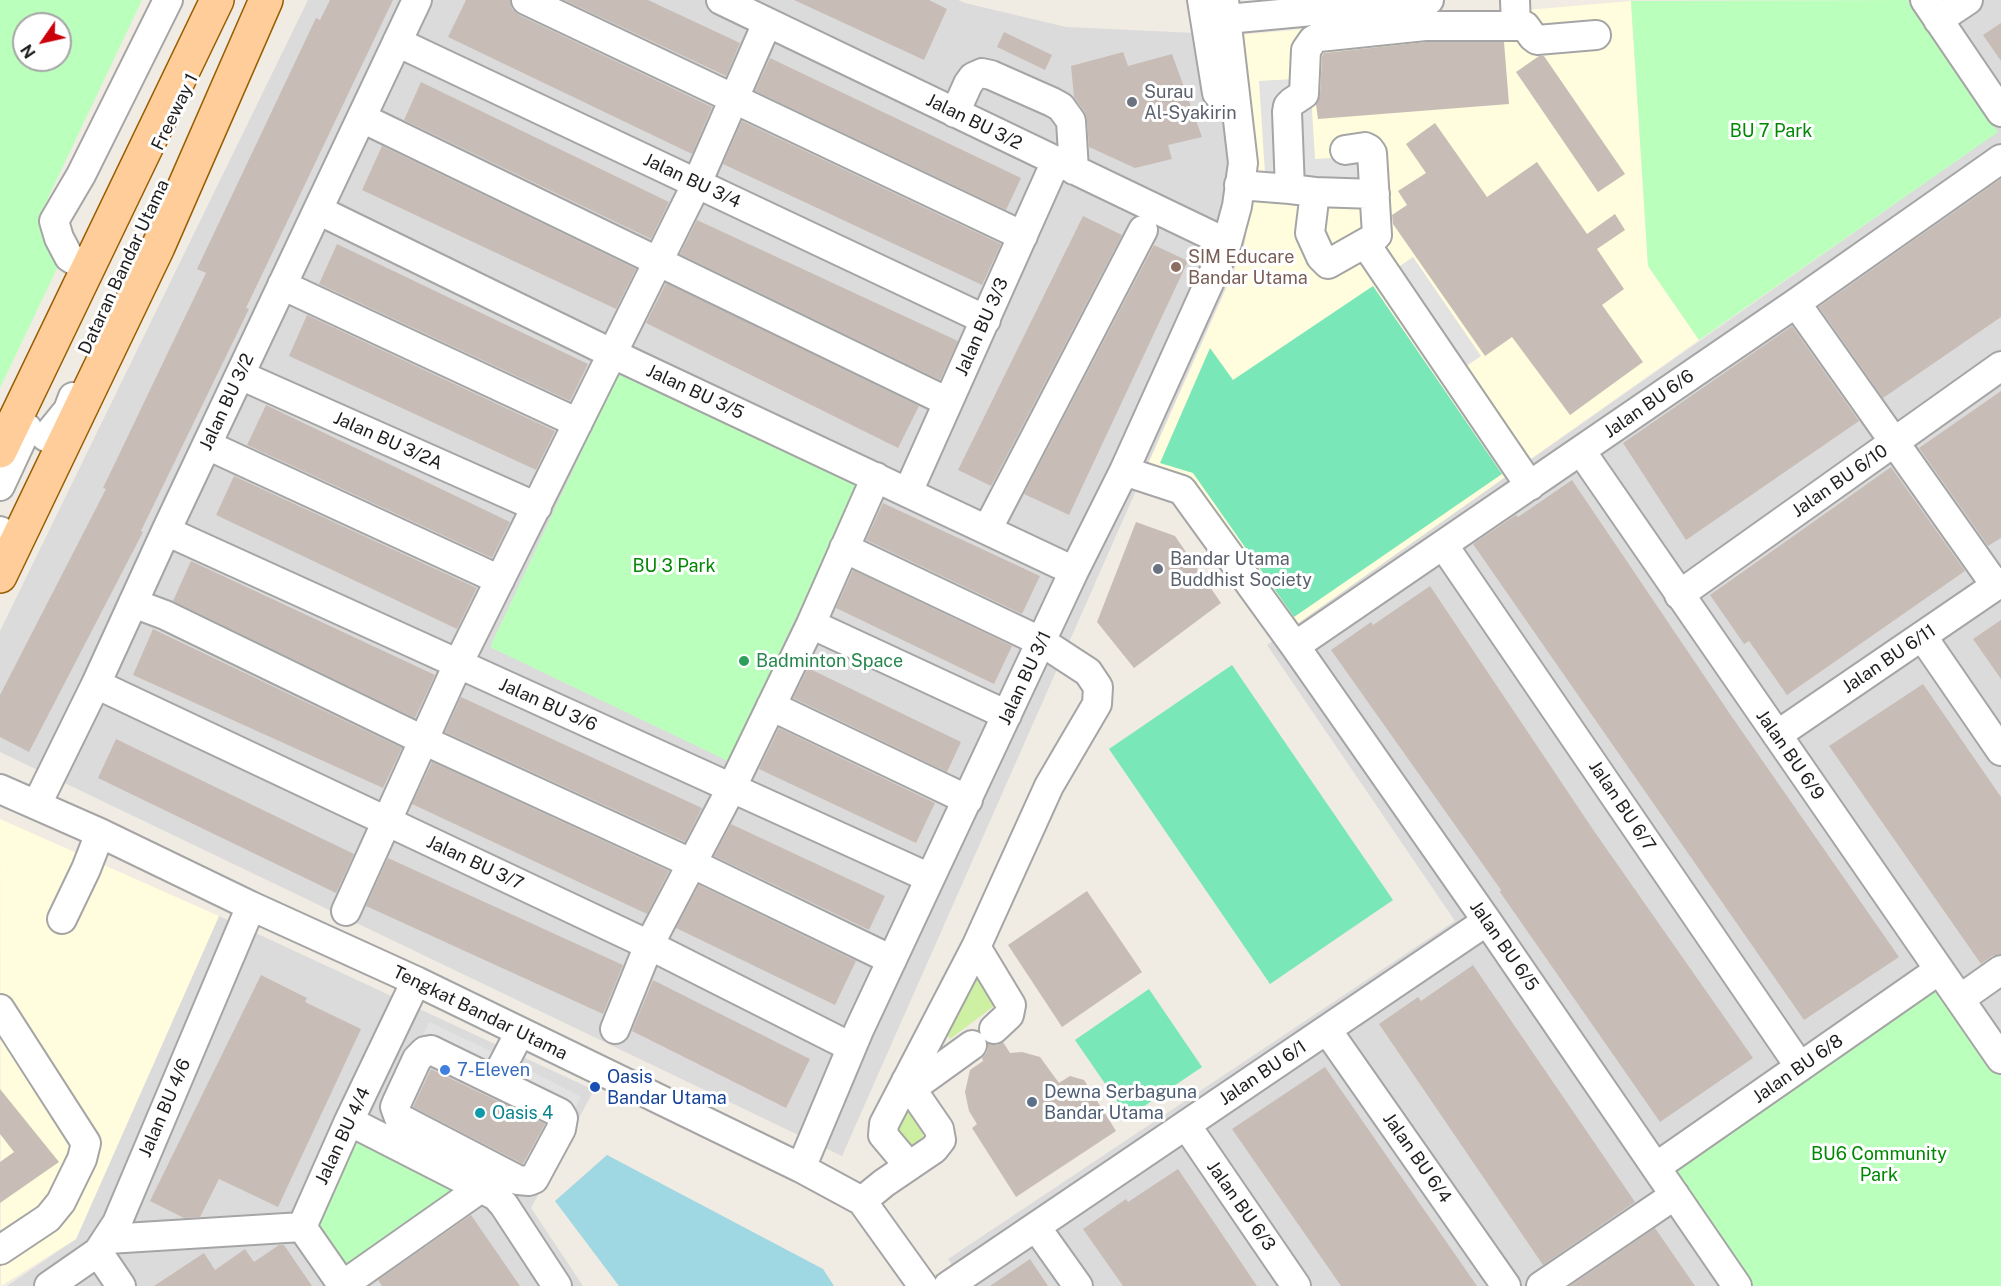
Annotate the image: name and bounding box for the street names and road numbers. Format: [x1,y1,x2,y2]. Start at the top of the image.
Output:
street label: Freeway 1 [147,70,203,154]
street label: Jalan BU 3/2 [922,89,1026,155]
street label: Jalan BU 3/4 [640,149,744,213]
street label: Dataran Bandar Utama [74,176,174,358]
street label: Jalan BU 3/3 [951,275,1013,379]
street label: Jalan BU 3/2 [195,350,259,454]
street label: Jalan BU 3/5 [643,360,747,424]
street label: Jalan BU 6/6 [1600,365,1698,443]
street label: Jalan BU 3/2A [330,407,446,475]
street label: Jalan BU 6/10 [1788,440,1892,522]
street label: Jalan BU 6/11 [1838,620,1940,698]
street label: Jalan BU 3/1 [994,628,1056,728]
street label: Jalan BU 3/6 [496,674,600,736]
street label: Jalan BU 6/9 [1751,706,1829,804]
street label: Jalan BU 6/7 [1584,757,1660,855]
street label: Jalan BU 3/7 [423,831,527,895]
street label: Jalan BU 6/5 [1465,897,1543,995]
street label: Tengkat Bandar Utama [389,961,571,1065]
street label: Jalan BU 6/8 [1749,1030,1847,1108]
street label: Jalan BU 6/1 [1215,1036,1311,1110]
street label: Jalan BU 4/6 [135,1055,195,1161]
street label: Jalan BU 4/4 [311,1084,375,1188]
street label: Jalan BU 6/4 [1378,1109,1456,1207]
street label: Jalan BU 6/3 [1202,1157,1280,1255]

